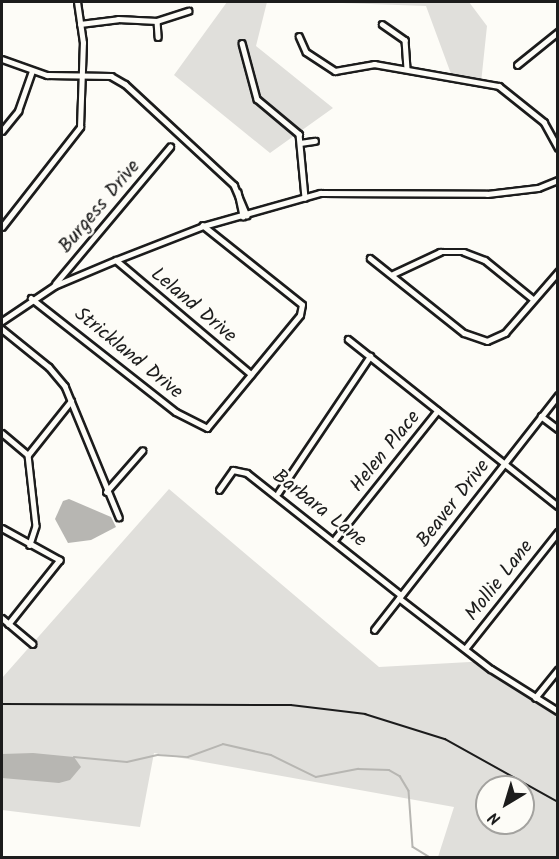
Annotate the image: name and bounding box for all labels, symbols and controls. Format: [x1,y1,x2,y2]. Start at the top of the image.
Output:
street label: Burgess Drive [54,156,146,258]
street label: Leland Drive [145,263,241,349]
street label: Strickland Drive [69,303,187,405]
street label: Helen Place [346,406,426,498]
street label: Beaver Drive [412,455,496,553]
street label: Barbara Lane [267,465,371,553]
street label: Mollie Lane [461,536,539,626]
north arrow [475,775,535,835]
text: N [483,805,507,831]

